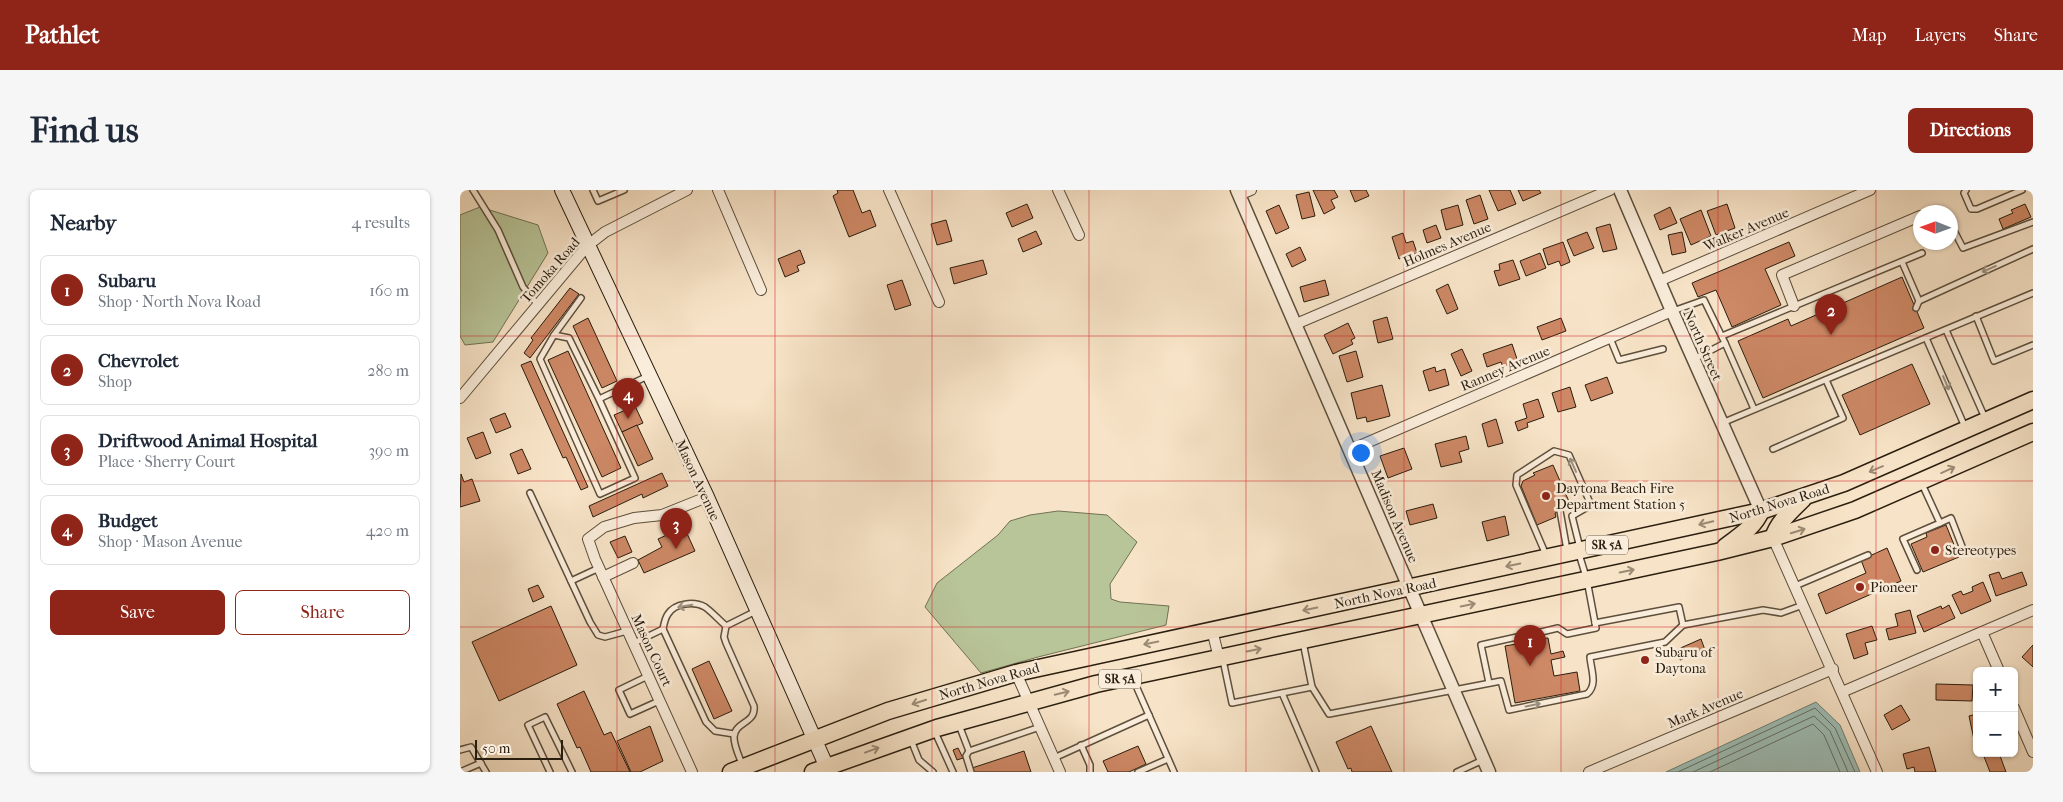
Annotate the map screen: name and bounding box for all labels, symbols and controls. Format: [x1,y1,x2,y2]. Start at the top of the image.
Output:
text: Pathlet [25,21,99,49]
text: Map [1852,25,1886,46]
text: Layers [1914,25,1966,46]
text: Share [1994,25,2038,46]
button: Directions [1908,108,2033,153]
text: Find us [30,110,139,151]
street label: Walker Avenue [1700,204,1792,255]
north arrow [1913,205,1958,250]
text: Nearby [50,211,116,235]
text: 4 results [352,213,410,232]
street label: Holmes Avenue [1401,218,1494,271]
street label: Tomoka Road [517,234,584,307]
one-way arrow [1982,265,1997,275]
text: Subaru [98,270,156,292]
text: 1 [64,281,70,300]
text: 160 m [369,281,409,300]
text: Shop · North Nova Road [98,292,261,311]
pin: 2 [1815,294,1847,335]
street label: North Street [1679,307,1726,383]
street label: Ranney Avenue [1458,342,1552,395]
text: Chevrolet [98,350,179,372]
text: 2 [63,361,71,380]
text: 280 m [367,361,409,380]
text: Shop [98,372,132,391]
one-way arrow [1941,375,1951,390]
pin: 4 [612,378,644,419]
text: Driftwood Animal Hospital [98,430,318,452]
street label: Mason Avenue [671,437,724,524]
your location [1348,440,1374,466]
text: 3 [64,441,70,460]
text: 390 m [368,441,409,460]
text: Place · Sherry Court [98,452,236,471]
one-way arrow [1568,458,1577,473]
one-way arrow [1940,464,1955,474]
one-way arrow [1869,465,1884,475]
street label: Madison Avenue [1367,467,1422,565]
place label: Daytona Beach Fire Department Station 5 [1556,480,1685,513]
street label: North Nova Road [1727,480,1832,527]
marker: Daytona Beach Fire Department Station 5 [1540,490,1552,502]
pin: 3 [660,508,692,549]
text: Budget [98,510,158,532]
one-way arrow [1699,519,1715,529]
text: 4 [62,521,72,540]
text: 420 m [366,521,409,540]
one-way arrow [1789,525,1805,535]
text: Shop · Mason Avenue [98,532,242,551]
road number: SR 5A [1586,536,1628,554]
place label: Stereotypes [1945,542,2016,559]
marker: Stereotypes [1929,544,1941,556]
one-way arrow [1506,561,1522,570]
one-way arrow [1619,566,1635,576]
street label: North Nova Road [1332,574,1438,613]
place label: Pioneer [1870,579,1917,596]
marker: Pioneer [1854,581,1866,593]
button: Save [50,590,225,635]
button: Share [235,590,410,635]
one-way arrow [1460,600,1476,609]
one-way arrow [678,601,694,611]
one-way arrow [1303,605,1319,614]
street label: Mason Court [627,611,676,689]
pin: 1 [1514,625,1546,666]
one-way arrow [1144,638,1160,648]
place label: Subaru of Daytona [1655,644,1716,677]
one-way arrow [1246,645,1262,654]
marker: Subaru of Daytona [1639,654,1651,666]
street label: North Nova Road [937,659,1042,704]
map controls [1973,667,2018,757]
button: + [1973,667,2018,712]
road number: SR 5A [1099,669,1141,688]
street label: Mark Avenue [1665,685,1746,732]
one-way arrow [1053,688,1069,697]
one-way arrow [911,697,927,707]
one-way arrow [1524,700,1540,709]
button: − [1973,712,2018,757]
scale bar [475,737,562,760]
text: 50 m [482,740,510,757]
one-way arrow [864,745,880,754]

